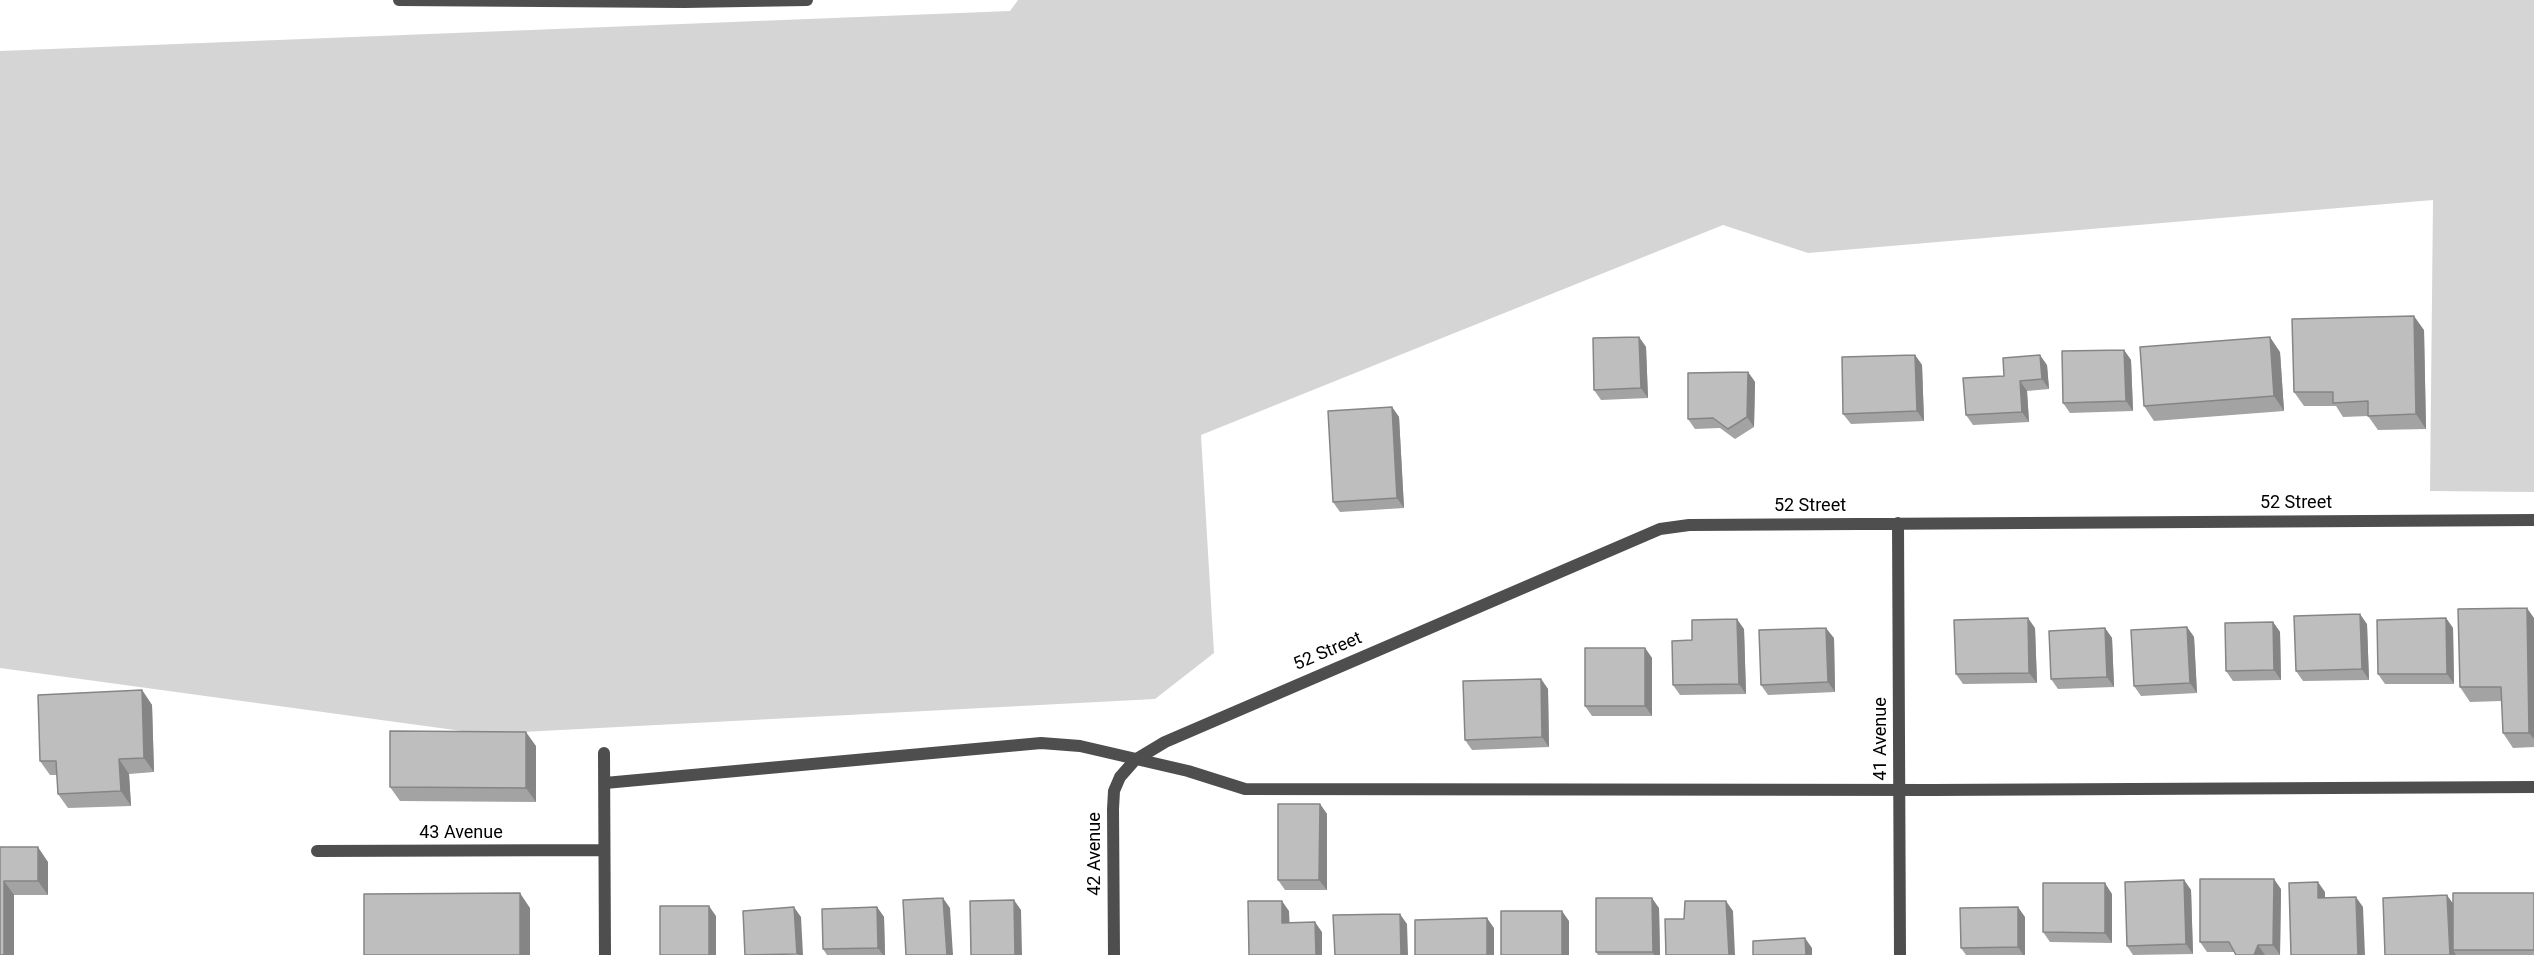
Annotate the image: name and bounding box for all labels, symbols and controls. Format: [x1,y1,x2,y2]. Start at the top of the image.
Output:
street label: 52 Street [2260,492,2332,514]
street label: 52 Street [1774,495,1846,517]
street label: 52 Street [1291,628,1365,676]
street label: 41 Avenue [1870,697,1892,781]
street label: 42 Avenue [1084,812,1106,896]
street label: 43 Avenue [419,822,503,844]

